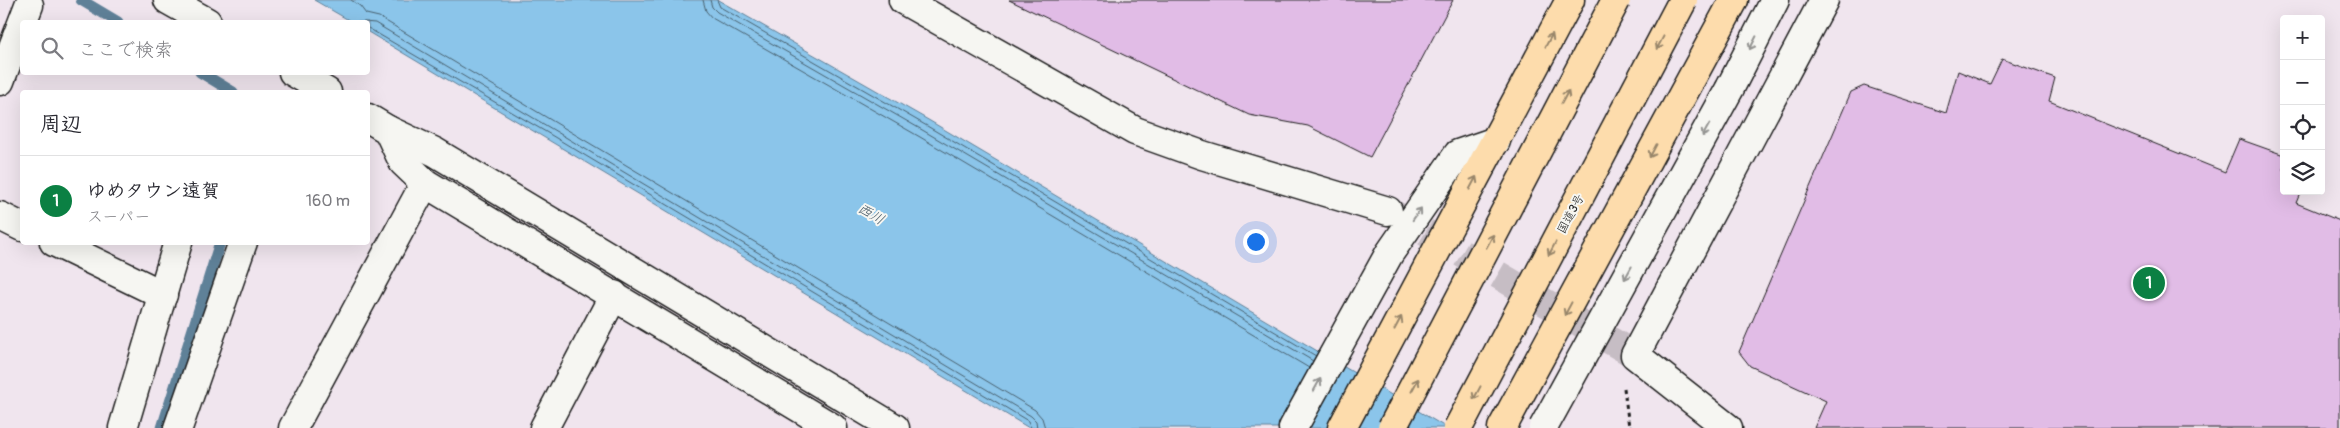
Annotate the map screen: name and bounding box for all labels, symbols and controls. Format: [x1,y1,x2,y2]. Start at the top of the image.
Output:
map controls [2280,15,2325,195]
button: + [2280,15,2325,60]
search box [20,20,370,75]
one-way arrow [1545,33,1554,48]
icon: search [38,34,66,62]
one-way arrow [1655,35,1664,50]
one-way arrow [1748,36,1758,51]
text: ここで検索 [78,38,173,62]
button: − [2280,60,2325,105]
one-way arrow [1561,90,1570,105]
button: locate [2280,105,2325,150]
text: 周辺 [40,111,82,138]
one-way arrow [1701,123,1711,137]
one-way arrow [1648,143,1658,158]
button: layers [2280,150,2325,195]
one-way arrow [1468,176,1478,191]
text: ゆめタウン遠賀 [87,179,220,203]
text: 1 [53,191,59,211]
text: 160 m [306,191,350,211]
street label: 国道3号 [1554,192,1588,236]
water label: 西川 [855,200,887,228]
text: スーパー [87,207,150,227]
one-way arrow [1412,207,1422,221]
your location [1243,229,1269,255]
one-way arrow [1486,234,1495,249]
one-way arrow [1547,241,1556,256]
pin: 1 [2133,264,2165,302]
one-way arrow [1623,265,1633,280]
one-way arrow [1563,302,1573,317]
one-way arrow [1393,316,1403,331]
one-way arrow [1312,378,1322,393]
one-way arrow [1411,378,1420,393]
one-way arrow [1472,385,1481,400]

